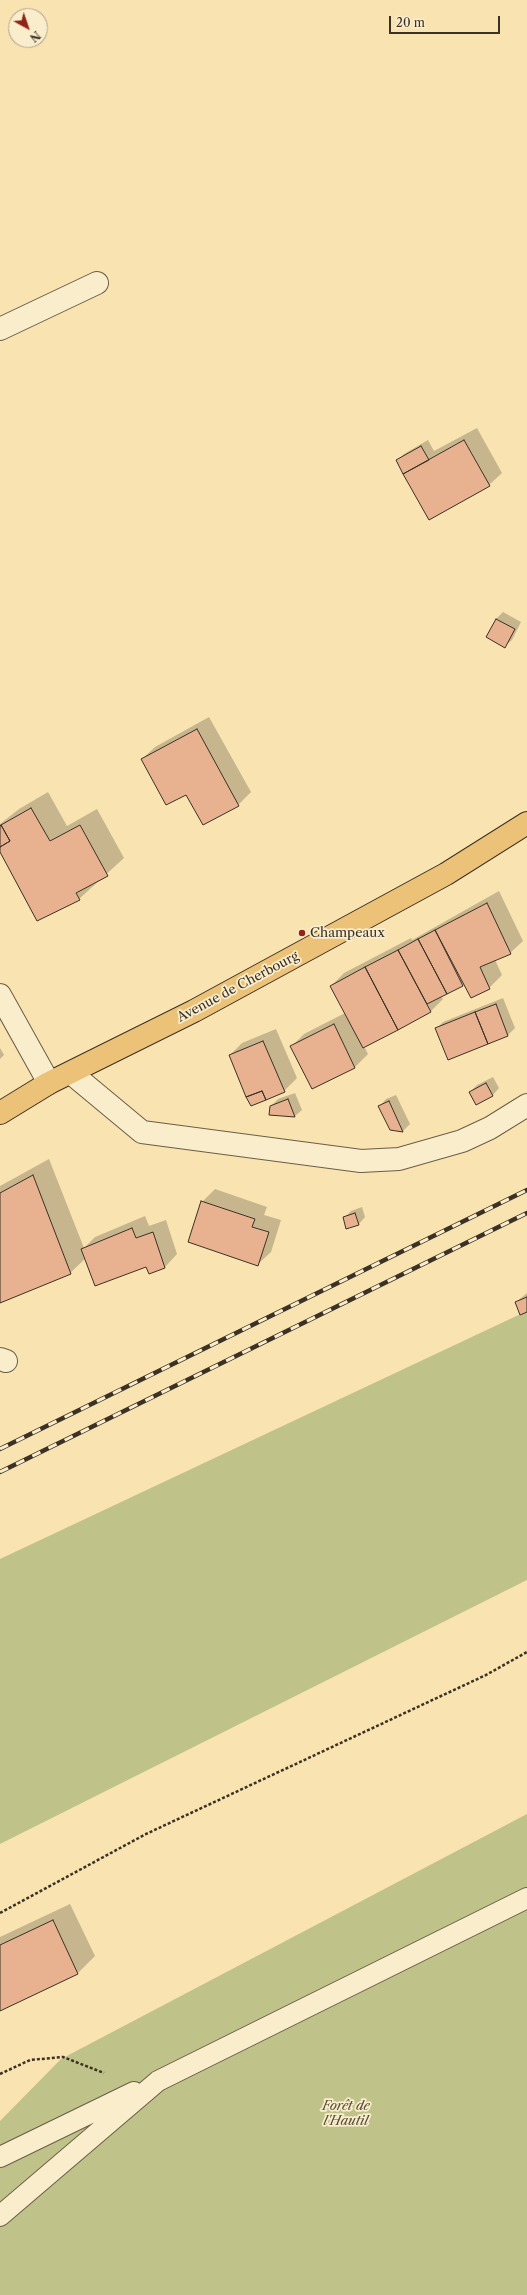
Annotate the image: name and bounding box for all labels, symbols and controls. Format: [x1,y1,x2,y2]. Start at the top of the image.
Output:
north arrow [8,8,48,48]
scale bar [391,8,502,34]
text: 20 m [396,15,425,30]
text: N [27,28,43,45]
place label: Champeaux [310,925,385,941]
marker: Champeaux [297,928,307,938]
street label: Avenue de Cherbourg [175,948,301,1026]
park label: Forêt de l'Hautil [322,2098,370,2129]

